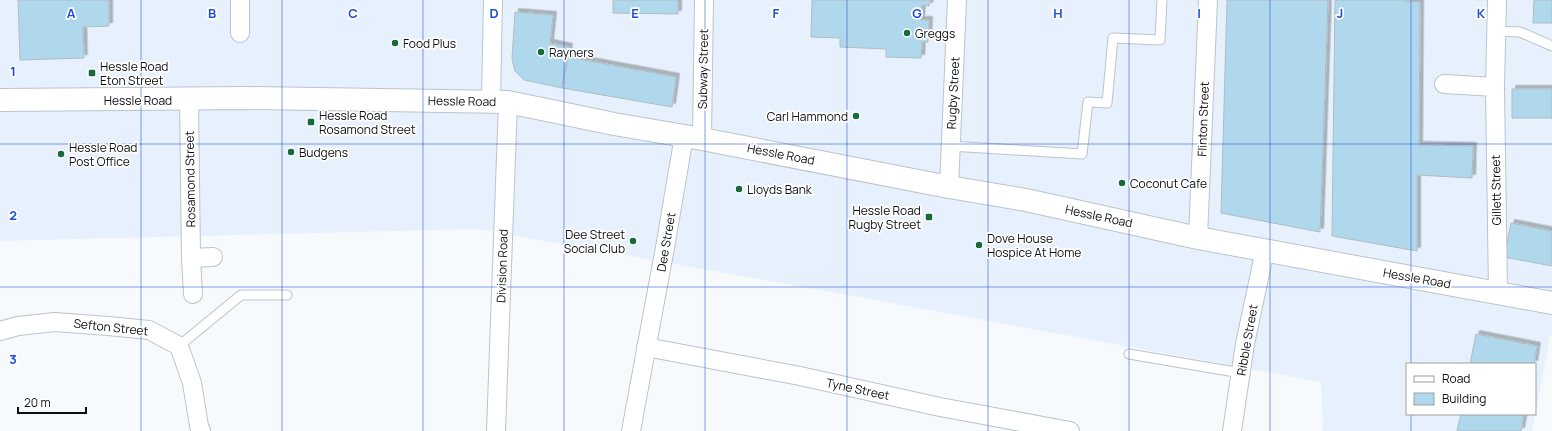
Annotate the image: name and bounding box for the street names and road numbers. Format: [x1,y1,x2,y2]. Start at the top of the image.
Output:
street label: Subway Street [694,28,712,109]
street label: Rugby Street [943,56,963,130]
street label: Flinton Street [1193,81,1213,157]
street label: Hessle Road [104,92,172,109]
street label: Hessle Road [428,92,496,110]
street label: Rosamond Street [181,130,199,227]
street label: Hessle Road [746,139,816,169]
street label: Gillett Street [1487,154,1505,225]
street label: Hessle Road [1064,201,1134,231]
street label: Dee Street [652,211,680,273]
street label: Division Road [492,229,512,303]
street label: Hessle Road [1382,264,1452,292]
street label: Ribble Street [1232,303,1262,377]
street label: Sefton Street [73,315,149,339]
street label: Tyne Street [825,374,891,404]

